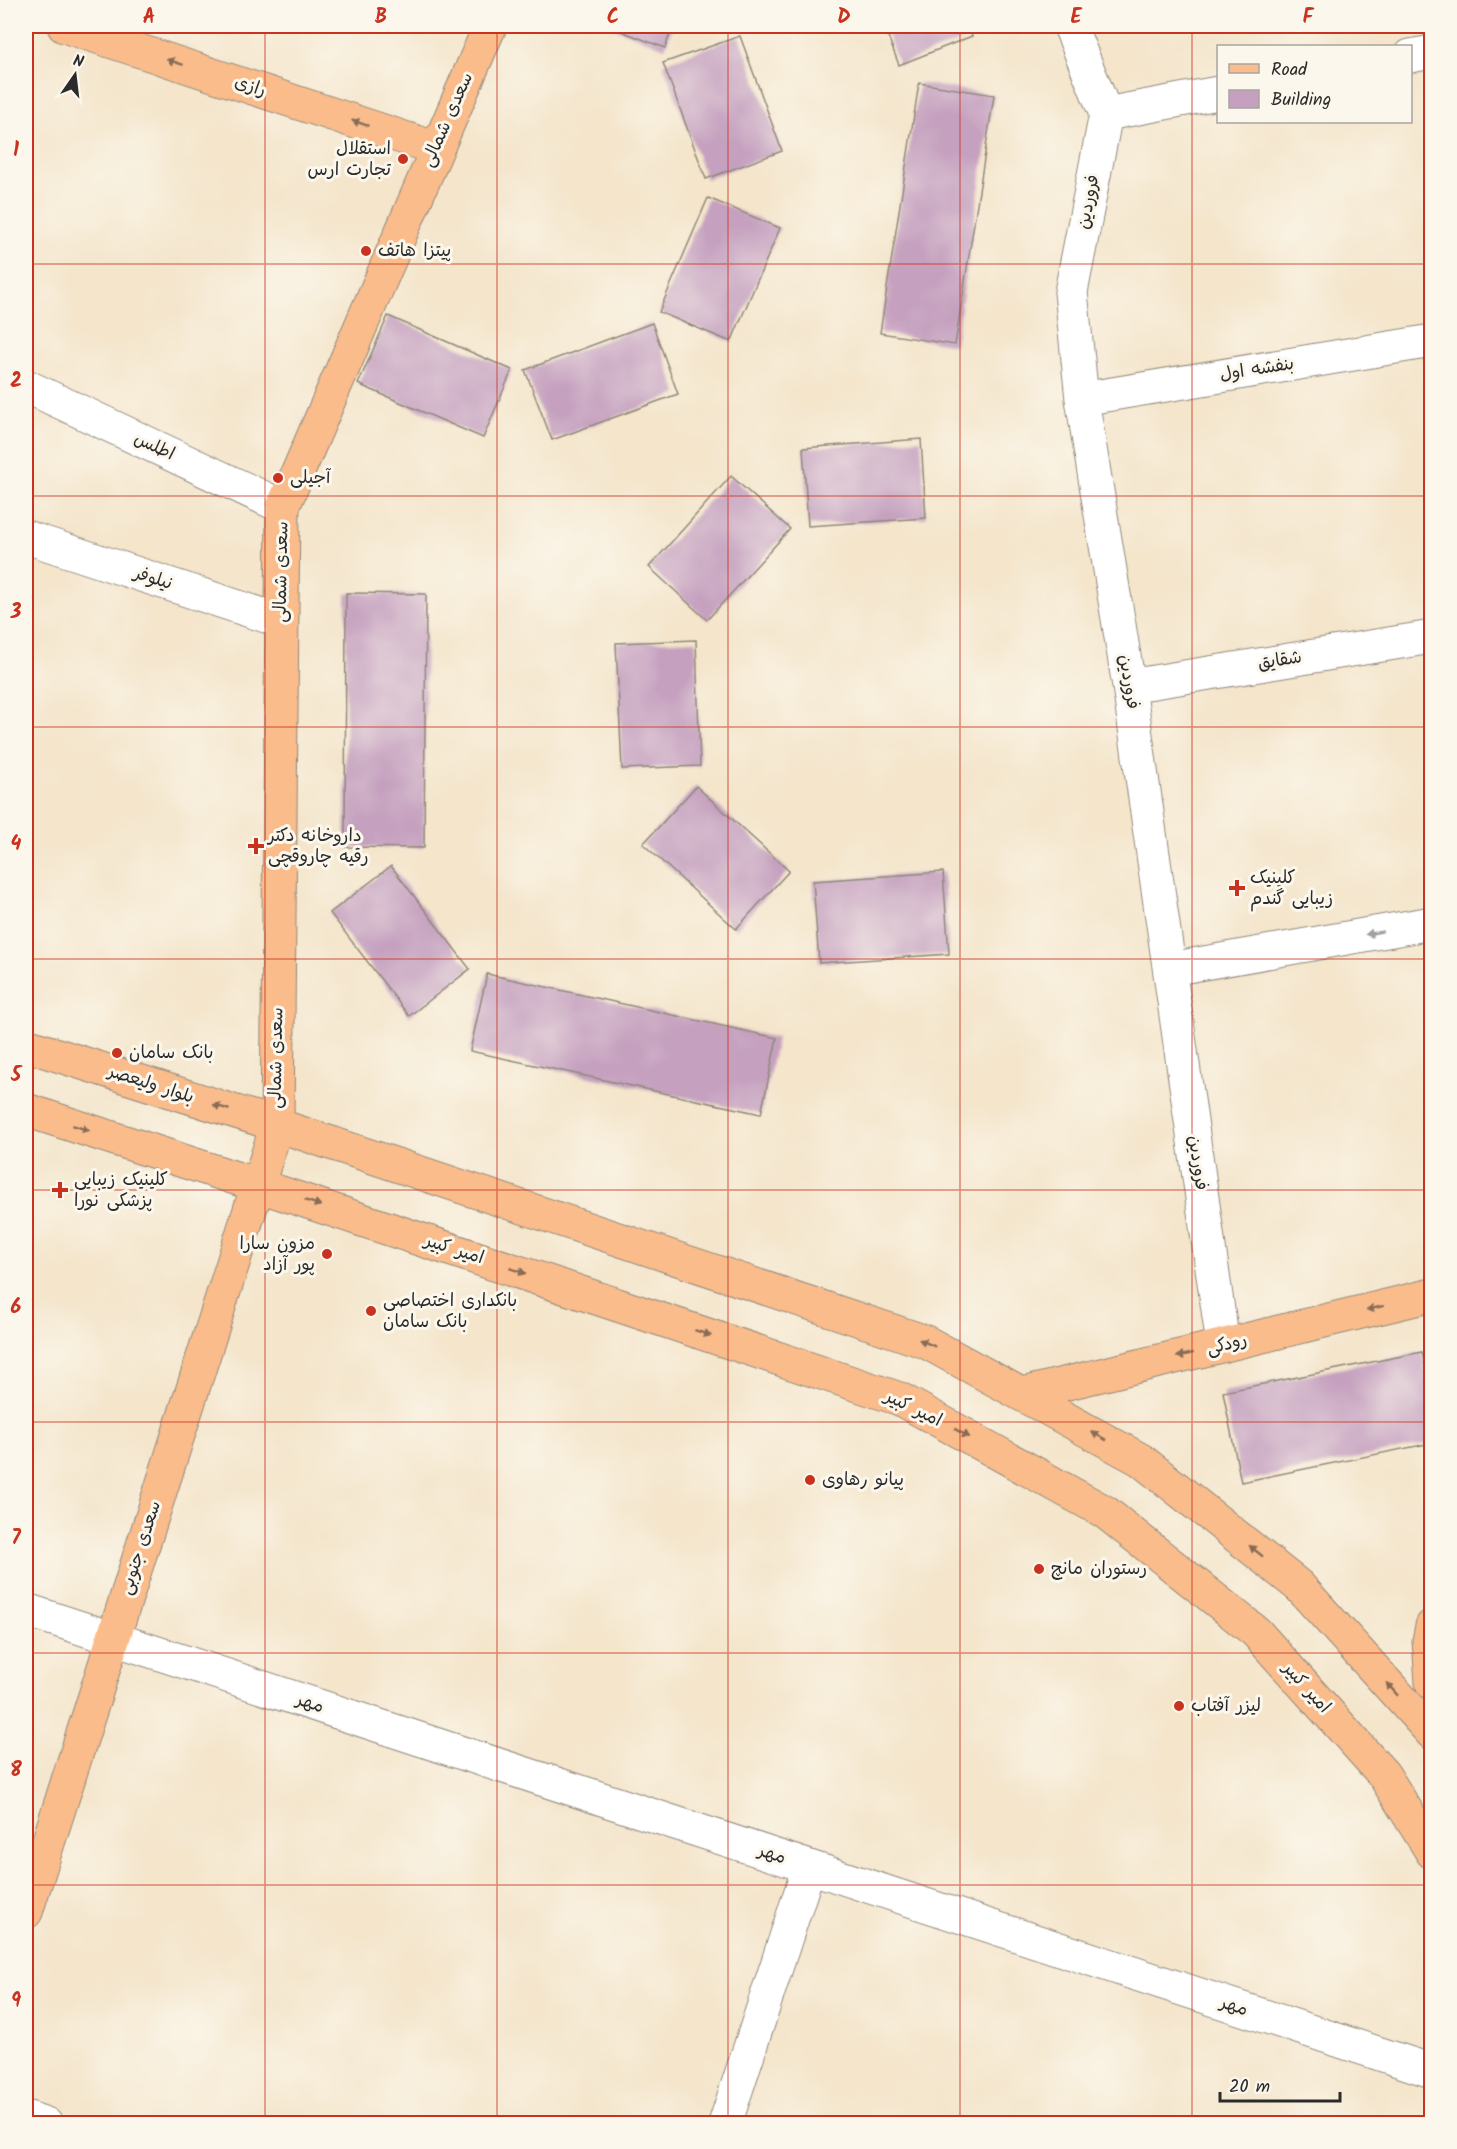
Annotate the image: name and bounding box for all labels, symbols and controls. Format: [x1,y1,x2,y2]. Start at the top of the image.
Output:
text: A [143,2,155,34]
text: B [375,2,387,34]
text: C [607,2,619,34]
text: D [837,2,851,34]
text: E [1070,2,1082,34]
text: F [1303,2,1315,34]
north arrow [45,45,105,105]
legend [1217,45,1412,123]
text: N [70,49,86,75]
text: Road [1271,56,1308,85]
one-way arrow [165,57,183,66]
street label: رازی [230,68,270,106]
street label: سعدى شمالى [414,68,482,172]
text: Building [1271,86,1331,115]
one-way arrow [351,118,369,127]
text: 1 [13,135,19,167]
place label: استقلال تجارت ارس [308,135,392,185]
marker: استقلال تجارت ارس [396,152,410,166]
street label: فروردین [1070,172,1108,232]
place label: پیتزا هاتف [378,237,451,266]
marker: پیتزا هاتف [359,244,373,258]
street label: بنفشه اول [1218,350,1296,390]
text: 2 [10,366,22,398]
street label: اطلس [129,425,179,469]
place label: آجیلی [290,464,332,493]
marker: آجیلی [271,471,285,485]
street label: سعدى شمالى [267,521,297,623]
street label: نیلوفر [128,559,176,599]
text: 3 [10,597,22,629]
street label: شقایق [1256,643,1304,679]
street label: فروردین [1109,653,1147,711]
place label: داروخانه دکتر رقیه چاروقچی [266,822,369,872]
text: 4 [11,829,22,861]
marker: داروخانه دکتر رقیه چاروقچی [249,839,263,853]
place label: کلینیک زیبایی گندم [1250,864,1333,914]
marker: کلینیک زیبایی گندم [1228,879,1246,897]
one-way arrow [1364,929,1383,938]
street label: سعدى شمالى [262,1007,292,1109]
place label: بانک سامان [129,1039,214,1068]
marker: بانک سامان [110,1046,124,1060]
street label: بلوار ولیعصر [103,1057,197,1112]
text: 5 [10,1060,23,1092]
one-way arrow [212,1102,230,1111]
one-way arrow [72,1124,90,1133]
street label: فروردین [1179,1134,1215,1192]
place label: کلینیک زیبایی پزشکی نورا [74,1166,168,1216]
marker: کلینیک زیبایی پزشکی نورا [51,1181,69,1199]
one-way arrow [304,1199,322,1208]
street label: امیر کبیر [419,1226,488,1273]
place label: مزون سارا پور آزاد [239,1230,315,1280]
marker: مزون سارا پور آزاد [320,1247,334,1261]
one-way arrow [509,1267,527,1277]
place label: بانکداری اختصاصی بانک سامان [383,1287,517,1337]
text: 6 [11,1292,22,1324]
marker: بانکداری اختصاصی بانک سامان [364,1304,378,1318]
one-way arrow [1365,1304,1384,1314]
street label: رودکى [1204,1326,1250,1364]
one-way arrow [694,1329,712,1338]
one-way arrow [919,1339,936,1348]
one-way arrow [1176,1350,1194,1360]
street label: امیر کبیر [877,1382,947,1435]
one-way arrow [954,1428,971,1438]
one-way arrow [1090,1431,1107,1441]
place label: پیانو رهاوی [822,1466,904,1495]
marker: پیانو رهاوی [803,1473,817,1487]
street label: سعدى جنوبی [112,1497,170,1599]
text: 7 [11,1523,21,1555]
one-way arrow [1248,1546,1263,1558]
place label: رستوران مانچ [1051,1555,1147,1584]
marker: رستوران مانچ [1032,1562,1046,1576]
street label: امیر کبیر [1273,1654,1337,1720]
one-way arrow [1385,1682,1399,1697]
street label: مهر [291,1685,328,1722]
place label: لیزر آفتاب [1191,1692,1261,1721]
marker: لیزر آفتاب [1172,1699,1186,1713]
text: 8 [10,1755,22,1787]
street label: مهر [753,1836,790,1873]
text: 9 [11,1986,21,2018]
street label: مهر [1215,1988,1252,2025]
scale bar [1220,2065,1340,2103]
text: 20 m [1229,2073,1270,2102]

